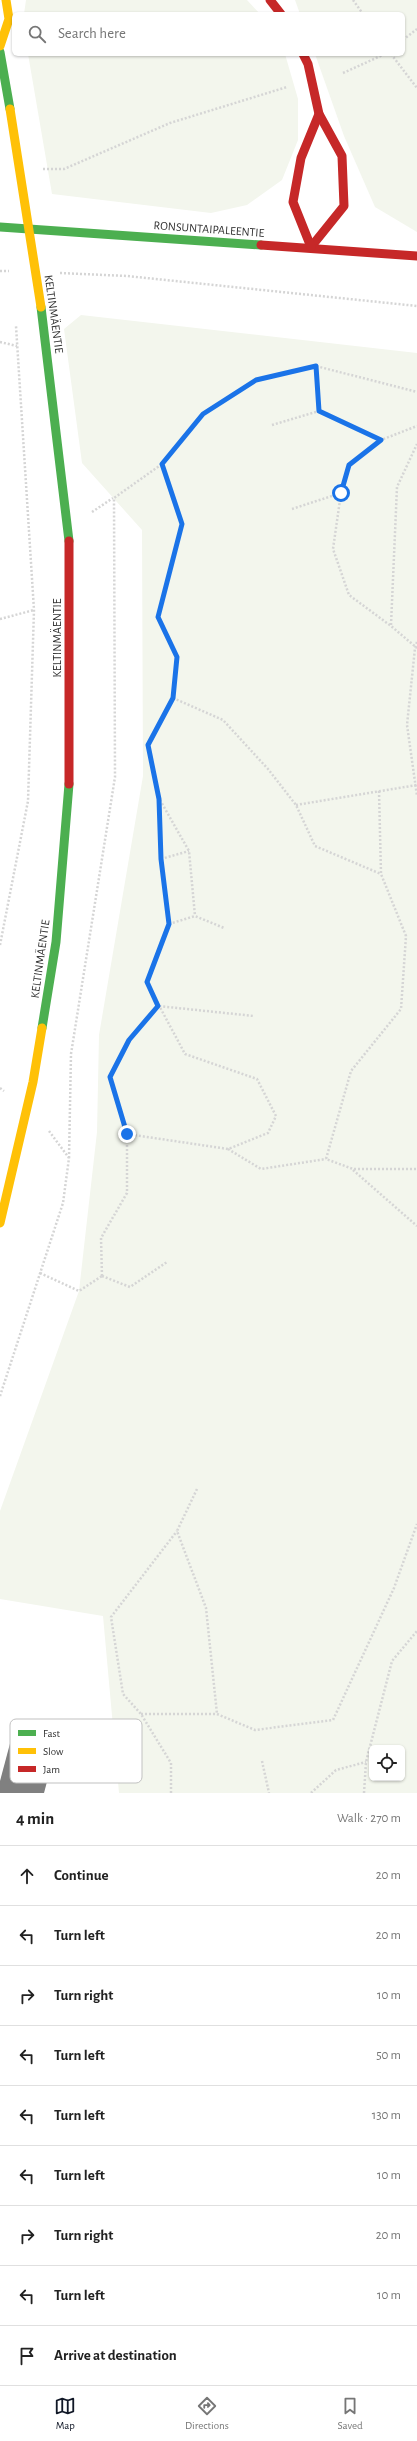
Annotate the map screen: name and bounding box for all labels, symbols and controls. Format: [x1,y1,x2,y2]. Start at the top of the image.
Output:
search box [12,12,405,56]
icon: search [26,23,48,45]
text: Search here [58,26,126,41]
street label: RONSUNTAIPALEENTIE [153,219,265,239]
street label: KELTINMÄENTIE [43,274,66,354]
route start [332,484,350,502]
street label: KELTINMÄENTIE [50,598,63,678]
street label: KELTINMÄENTIE [28,919,51,999]
route end [118,1125,136,1143]
legend [10,1719,142,1783]
text: Fast [43,1728,61,1739]
map controls [369,1745,405,1781]
button: locate [369,1745,405,1781]
text: Slow [43,1746,64,1757]
text: Jam [43,1764,60,1775]
text: 4 min [16,1810,54,1827]
text: Walk · 270 m [337,1812,401,1825]
icon: ahead [16,1865,38,1887]
text: Continue [54,1868,109,1883]
text: 20 m [376,1869,401,1882]
icon: left [16,1925,38,1947]
text: Turn left [54,1928,105,1943]
text: 20 m [376,1929,401,1942]
icon: right [16,1985,38,2007]
text: Turn right [54,1988,113,2003]
text: 10 m [377,1989,401,2002]
icon: left [16,2045,38,2067]
text: Turn left [54,2048,105,2063]
text: 50 m [376,2049,401,2062]
icon: left [16,2105,38,2127]
text: Turn left [54,2108,105,2123]
text: 130 m [372,2109,401,2122]
icon: left [16,2165,38,2187]
text: Turn left [54,2168,105,2183]
text: 10 m [377,2169,401,2182]
icon: right [16,2225,38,2247]
text: Turn right [54,2228,113,2243]
text: 20 m [376,2229,401,2242]
icon: left [16,2285,38,2307]
text: Turn left [54,2288,105,2303]
text: 10 m [377,2289,401,2302]
icon: arrive [16,2345,38,2367]
text: Arrive at destination [54,2348,177,2363]
tab: Map [54,2395,76,2432]
tab: Directions [185,2395,229,2432]
tab: Saved [337,2395,363,2432]

